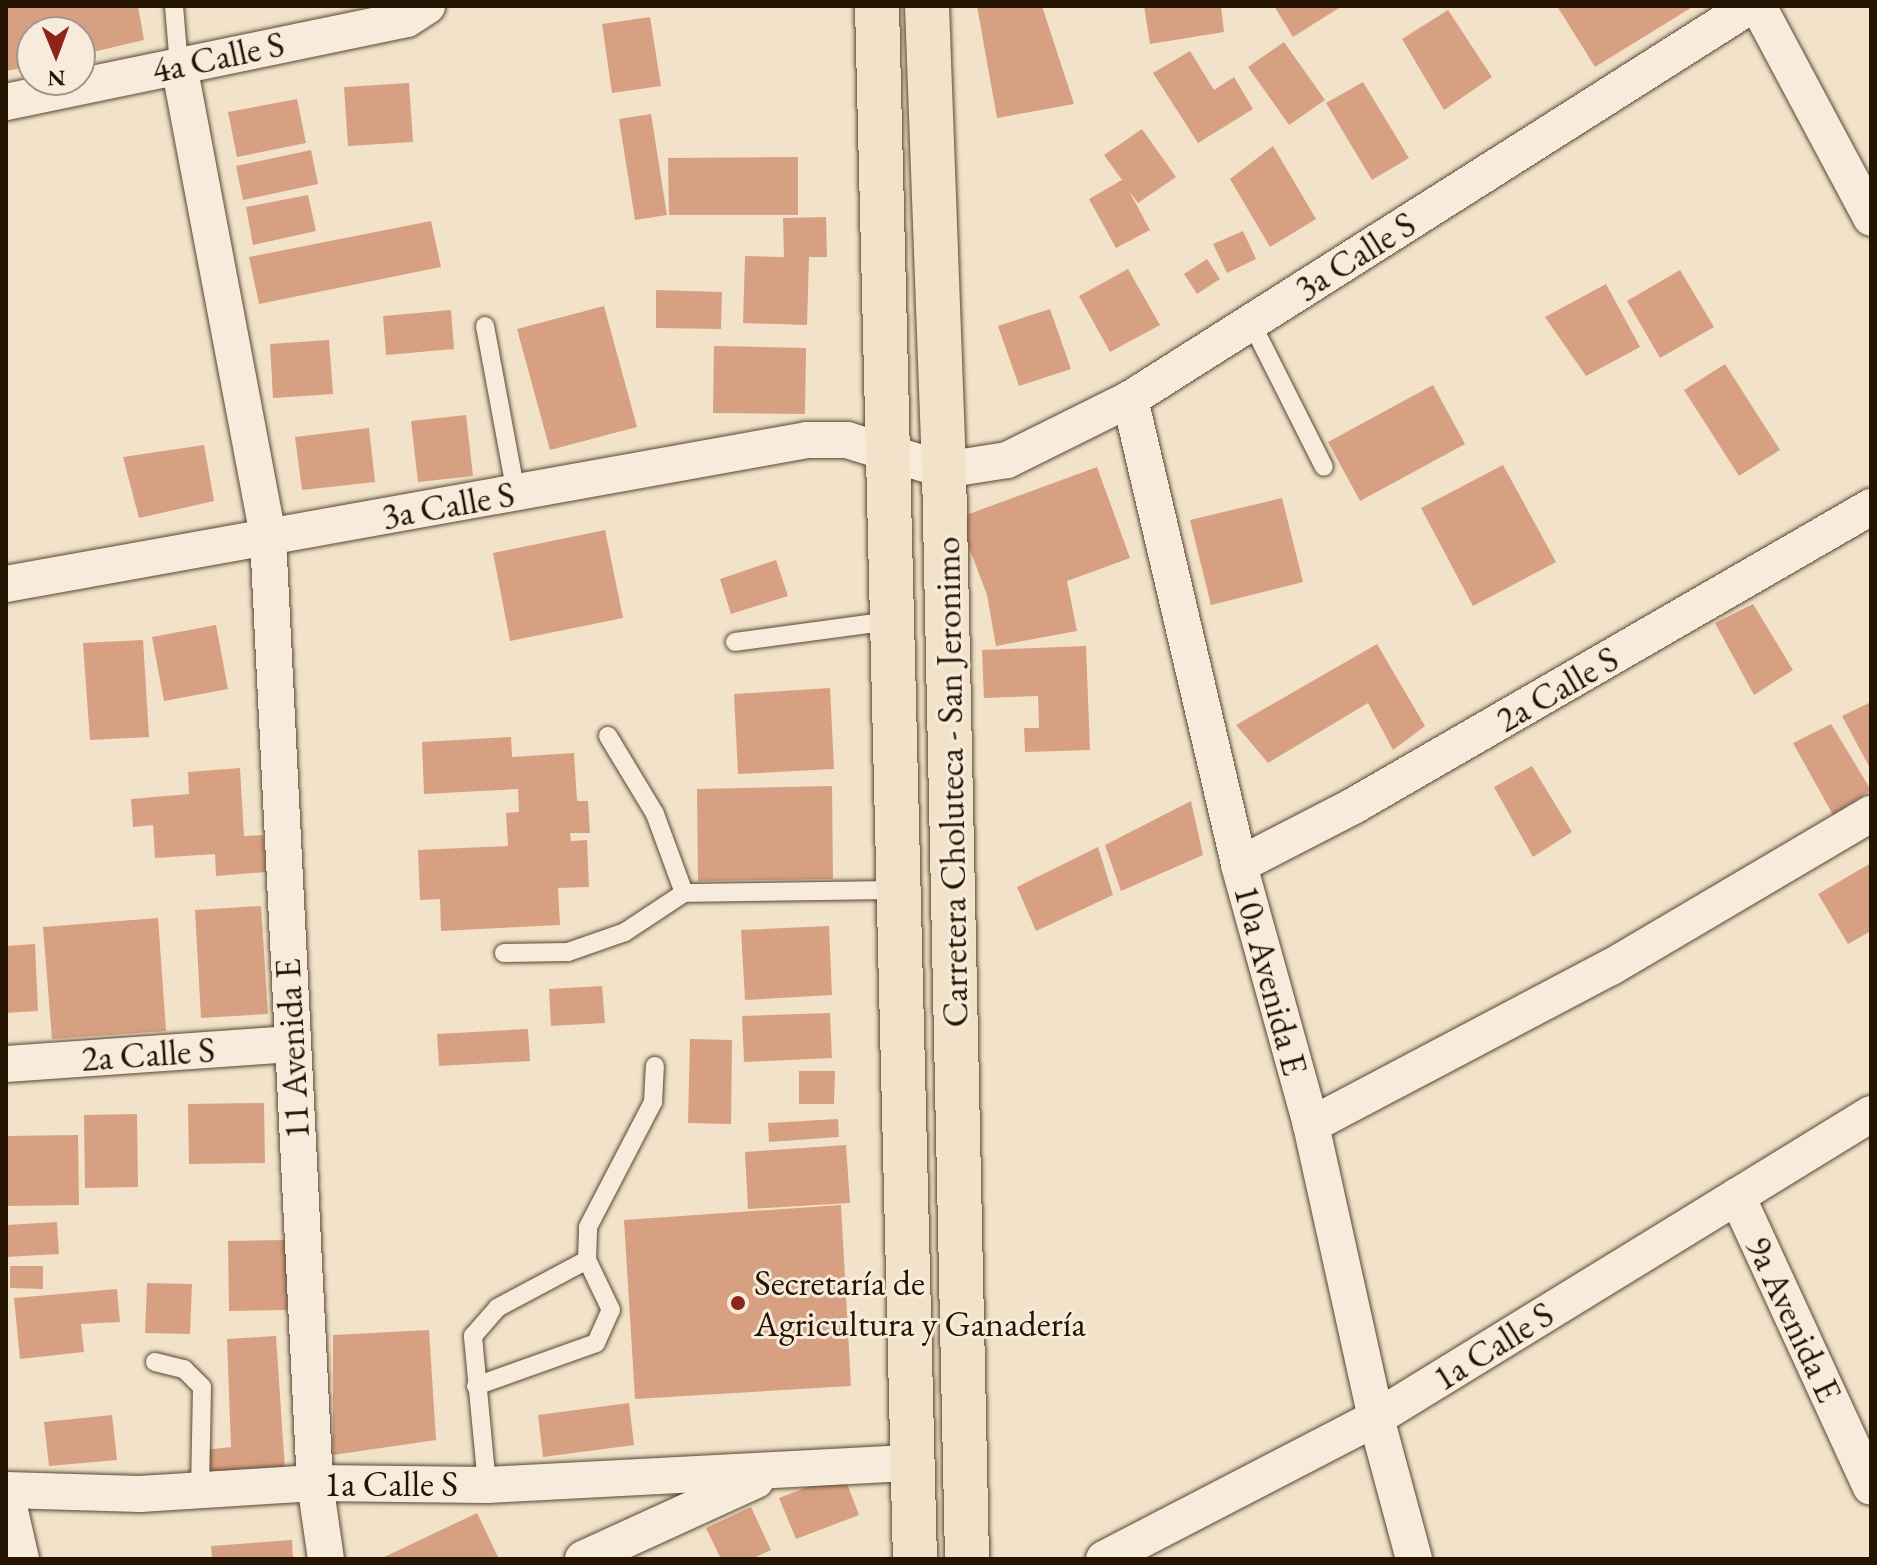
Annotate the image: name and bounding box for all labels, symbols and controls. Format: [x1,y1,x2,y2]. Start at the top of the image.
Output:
north arrow [16,16,96,96]
street label: 4a Calle S [148,22,288,92]
text: N [47,64,66,93]
street label: 3a Calle S [1287,202,1423,310]
street label: 3a Calle S [378,472,518,538]
street label: Carretera Choluteca - San Jeronimo [925,536,977,1028]
street label: 2a Calle S [1488,637,1626,741]
street label: 10a Avenida E [1225,880,1317,1080]
street label: 11 Avenida E [266,958,318,1140]
street label: 2a Calle S [80,1028,216,1080]
street label: 9a Avenida E [1737,1229,1851,1409]
place label: Secretaría de Agricultura y Ganadería [754,1260,1086,1345]
street label: 1a Calle S [1425,1292,1561,1400]
marker: Secretaría de Agricultura y Ganadería [729,1294,747,1312]
street label: 1a Calle S [324,1462,458,1506]

